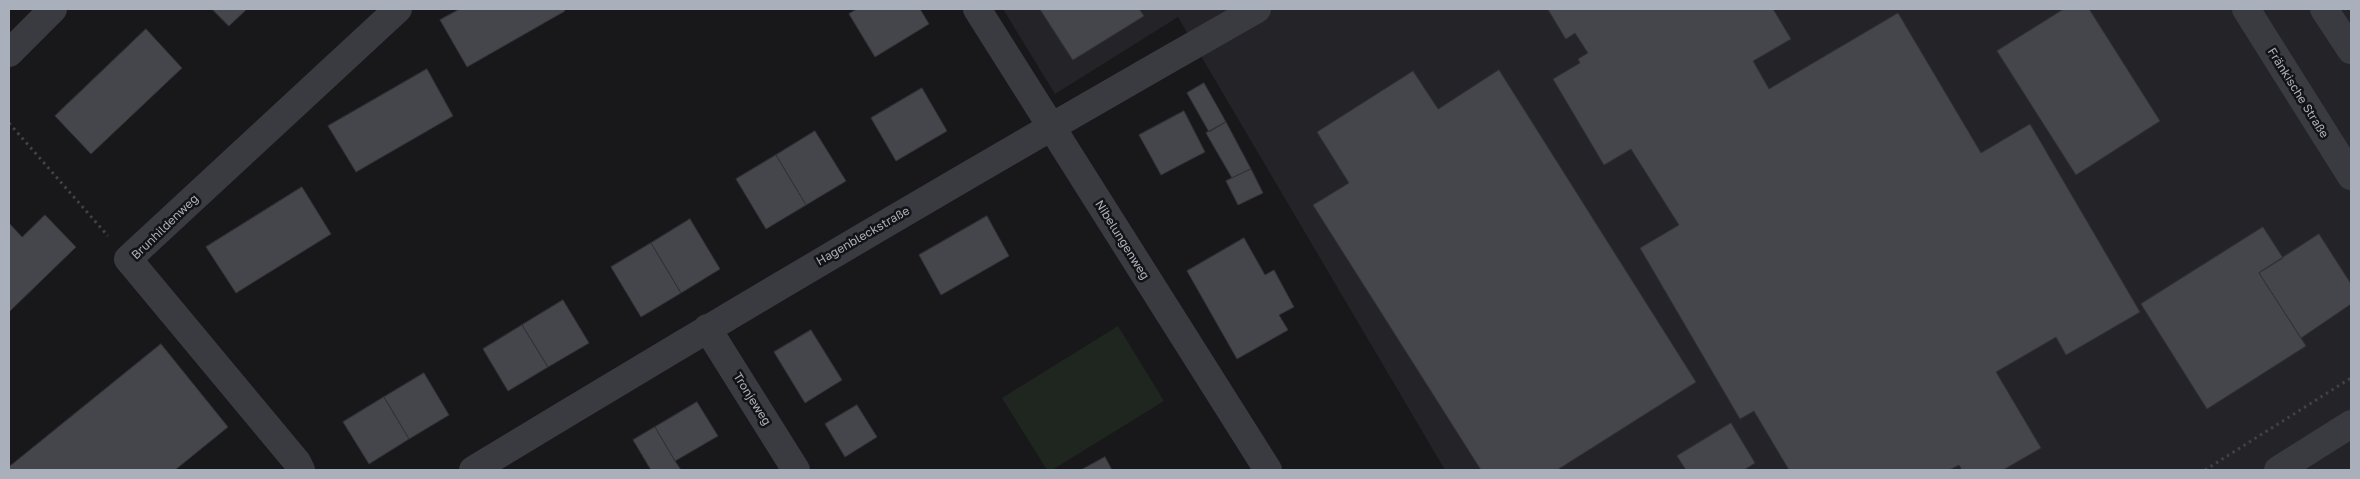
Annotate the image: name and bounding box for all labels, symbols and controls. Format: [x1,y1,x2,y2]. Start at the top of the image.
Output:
street label: Fränkische Straße [2264,45,2332,141]
street label: Brunhildenweg [129,192,201,262]
street label: Nibelungenweg [1092,198,1152,282]
street label: Hagenbleckstraße [814,203,912,269]
street label: Tronjeweg [730,370,774,428]

